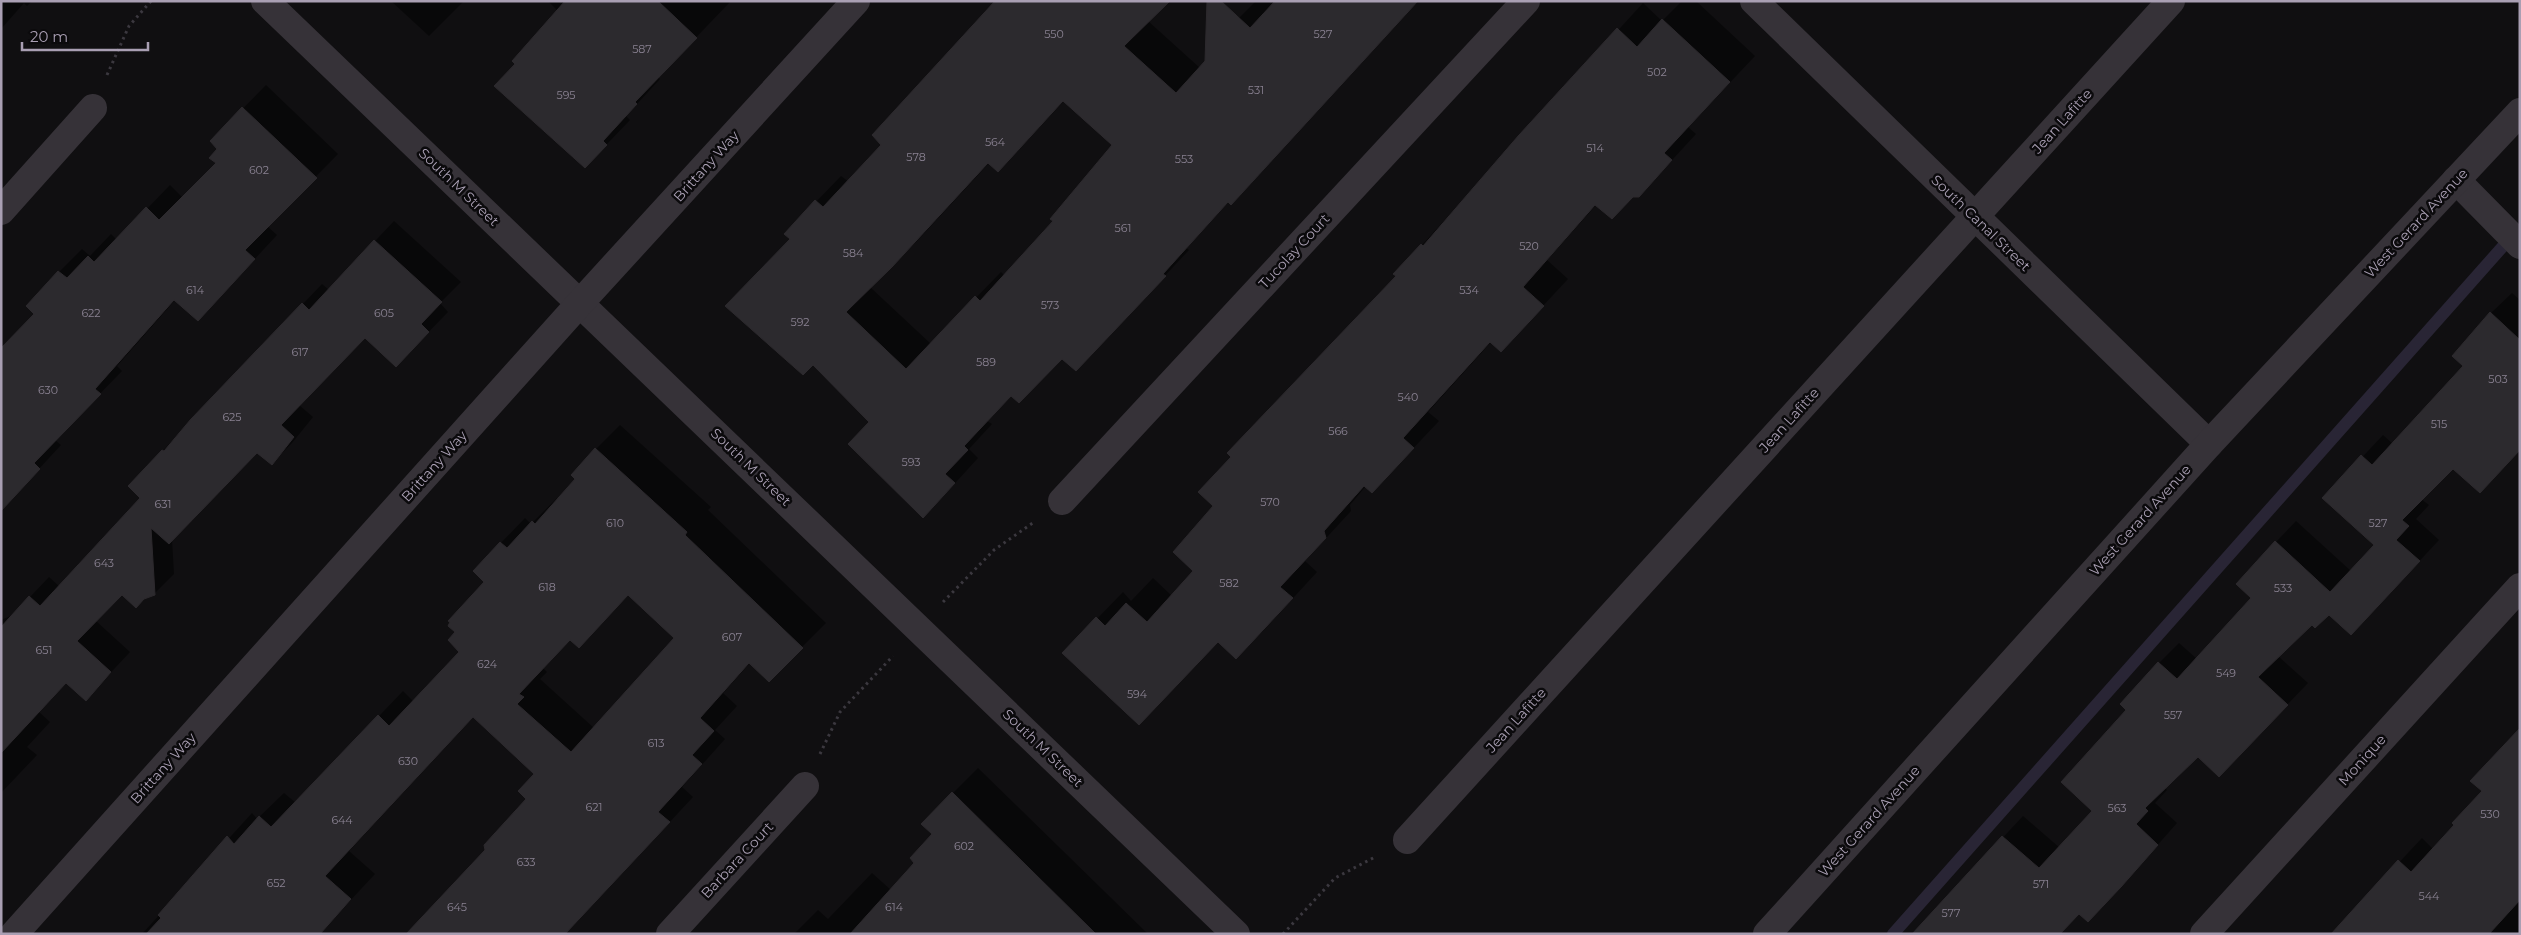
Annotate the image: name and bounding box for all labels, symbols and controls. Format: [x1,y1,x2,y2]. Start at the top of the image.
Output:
scale bar [22,20,149,52]
text: 20 m [30,27,68,46]
house number: 550 [1044,27,1064,41]
house number: 527 [1314,27,1332,41]
house number: 587 [632,42,652,56]
house number: 502 [1647,65,1667,79]
house number: 531 [1248,83,1264,97]
street label: Jean Lafitte [2028,85,2096,158]
house number: 595 [556,88,576,102]
street label: Brittany Way [669,126,743,205]
house number: 564 [985,135,1006,149]
house number: 514 [1586,141,1604,155]
street label: South M Street [415,144,503,230]
house number: 578 [906,150,926,164]
house number: 553 [1175,152,1193,166]
house number: 602 [249,163,269,177]
street label: West Gerard Avenue [2361,164,2471,282]
street label: South Canal Street [1928,171,2035,275]
street label: Tucolay Court [1255,209,1334,292]
house number: 561 [1115,221,1131,235]
house number: 520 [1519,239,1539,253]
house number: 584 [843,246,864,260]
house number: 614 [186,283,205,297]
house number: 534 [1459,283,1480,297]
house number: 573 [1041,298,1059,312]
house number: 622 [81,306,101,320]
house number: 605 [374,306,394,320]
house number: 592 [790,315,810,329]
house number: 617 [291,345,309,359]
house number: 589 [976,355,996,369]
house number: 503 [2488,372,2508,386]
house number: 630 [38,383,58,397]
street label: Jean Lafitte [1755,384,1823,457]
house number: 540 [1398,390,1418,404]
house number: 625 [222,410,242,424]
house number: 515 [2431,417,2447,431]
street label: South M Street [707,424,795,510]
house number: 566 [1328,424,1348,438]
street label: Brittany Way [397,426,471,505]
house number: 593 [901,455,921,469]
street label: West Gerard Avenue [2085,461,2195,579]
house number: 570 [1260,495,1280,509]
house number: 631 [155,497,171,511]
house number: 610 [606,516,624,530]
house number: 527 [2369,516,2387,530]
house number: 643 [94,556,114,570]
house number: 582 [1219,576,1239,590]
house number: 618 [538,580,556,594]
house number: 533 [2274,581,2292,595]
house number: 607 [722,630,742,644]
house number: 651 [36,643,52,657]
house number: 624 [477,657,498,671]
house number: 549 [2216,666,2236,680]
street label: Jean Lafitte [1482,684,1550,757]
house number: 594 [1127,687,1148,701]
street label: South M Street [999,705,1087,791]
house number: 557 [2164,708,2182,722]
street label: Brittany Way [126,728,200,807]
street label: Monique [2334,731,2390,789]
house number: 613 [648,736,664,750]
house number: 630 [398,754,418,768]
street label: West Gerard Avenue [1814,762,1924,880]
house number: 621 [586,800,602,814]
house number: 563 [2107,801,2127,815]
house number: 530 [2480,807,2500,821]
house number: 644 [331,813,353,827]
street label: Barbara Court [697,818,777,902]
house number: 602 [954,839,974,853]
house number: 633 [516,855,536,869]
house number: 652 [266,876,286,890]
house number: 571 [2033,877,2049,891]
house number: 544 [2419,889,2440,903]
house number: 645 [447,900,467,914]
house number: 614 [885,900,904,914]
house number: 577 [1941,906,1961,920]

